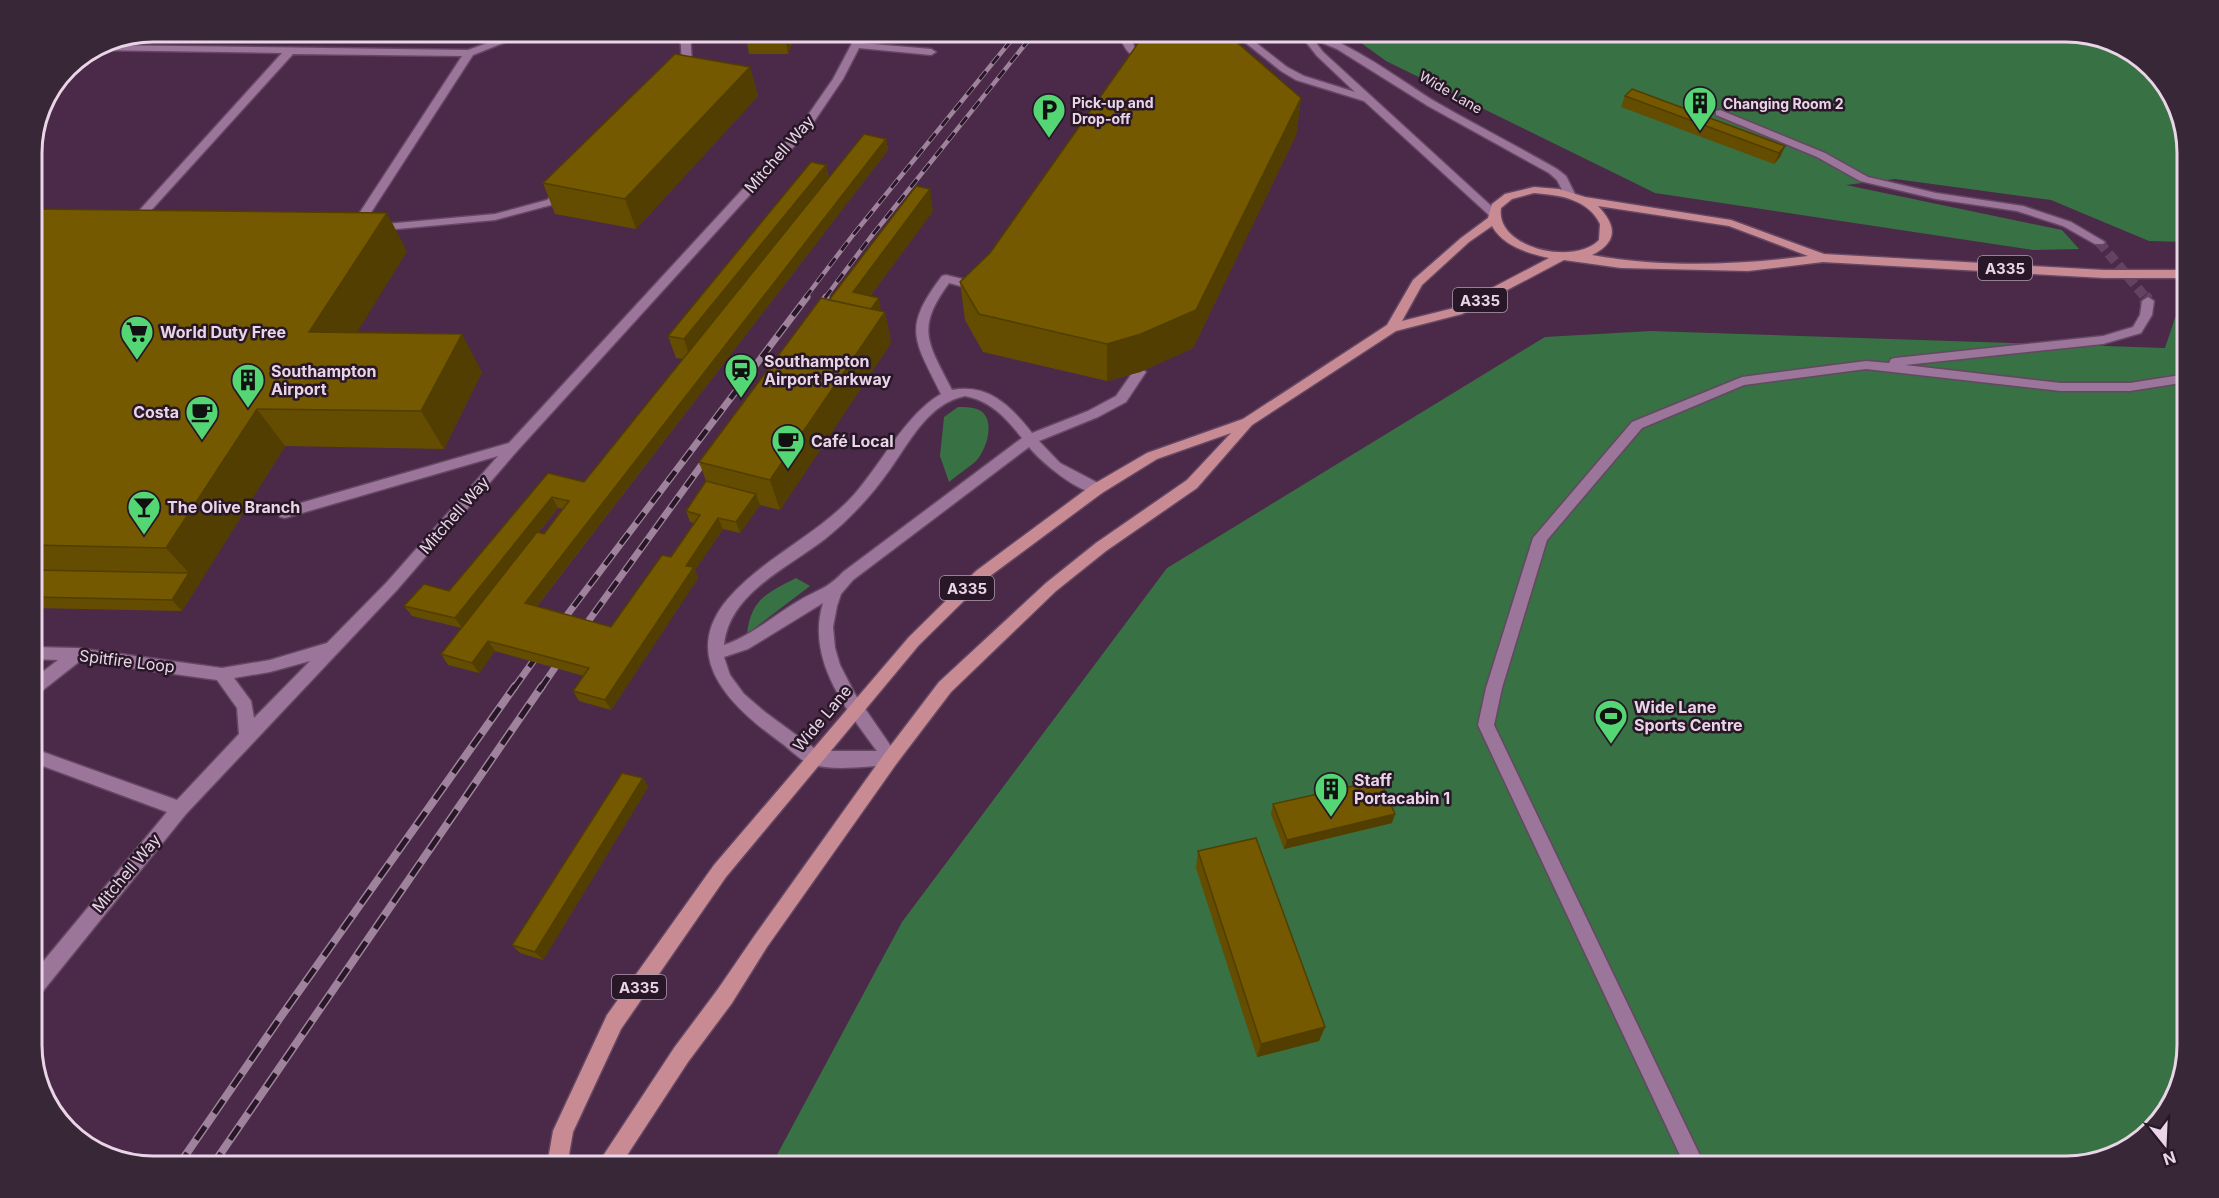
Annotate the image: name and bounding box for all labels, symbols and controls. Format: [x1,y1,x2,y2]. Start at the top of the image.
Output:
street label: Wide Lane [1416,67,1486,117]
building icon: Changing Room 2 [1682,85,1718,132]
parking icon: Pick-up and Drop-off [1031,92,1067,139]
place label: Pick-up and Drop-off [1072,94,1154,127]
place label: Changing Room 2 [1723,95,1844,112]
street label: Mitchell Way [740,111,818,197]
road number: A335 [1978,256,2032,280]
road number: A335 [1453,288,1507,312]
supermarket icon: World Duty Free [119,314,155,361]
place label: World Duty Free [160,322,286,342]
place label: Southampton Airport Parkway [764,351,891,389]
station icon: Southampton Airport Parkway [723,352,759,399]
place label: Southampton Airport [271,361,377,399]
building icon: Southampton Airport [230,362,266,409]
cafe icon: Costa [184,394,220,441]
place label: Costa [133,402,179,422]
cafe icon: Café Local [770,423,806,470]
place label: Café Local [811,431,894,451]
street label: Mitchell Way [415,472,493,558]
bar icon: The Olive Branch [126,489,162,536]
place label: The Olive Branch [167,497,300,517]
road number: A335 [940,576,994,600]
street label: Spitfire Loop [78,645,176,677]
street label: Wide Lane [789,681,855,755]
place label: Wide Lane Sports Centre [1634,697,1743,735]
sports icon: Wide Lane Sports Centre [1593,698,1629,745]
place label: Staff Portacabin 1 [1354,770,1450,808]
building icon: Staff Portacabin 1 [1313,771,1349,818]
street label: Mitchell Way [87,830,165,916]
road number: A335 [612,975,666,999]
north arrow [2135,1114,2195,1174]
text: N [2161,1147,2179,1170]

